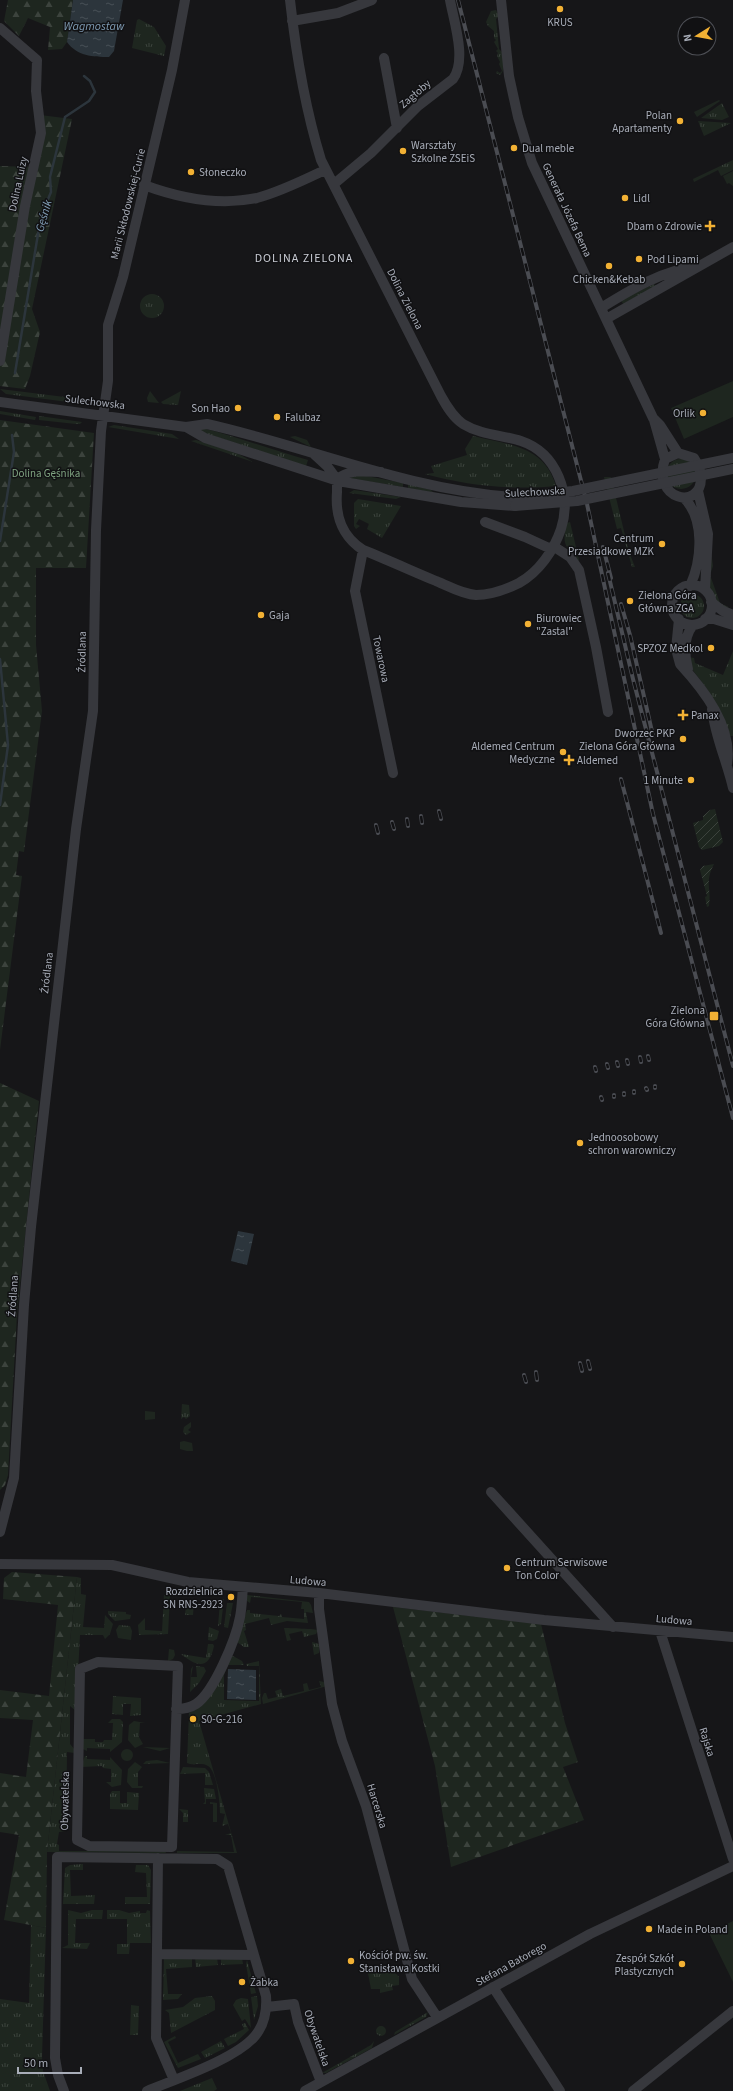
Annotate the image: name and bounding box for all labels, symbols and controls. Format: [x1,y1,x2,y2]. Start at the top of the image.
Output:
marker: KRUS [555,4,565,14]
place label: KRUS [547,15,573,30]
north arrow [677,16,717,56]
water label: Wagmostaw [63,18,125,35]
text: N [680,33,696,43]
street label: Zagłoby [396,76,434,112]
place label: Polan Apartamenty [612,108,672,136]
marker: Polan Apartamenty [675,116,685,126]
place label: Warsztaty Szkolne ZSEiS [411,138,475,166]
place label: Dual meble [522,141,575,156]
marker: Dual meble [509,143,519,153]
street label: Marii Skłodowskiej-Curie [107,146,149,261]
marker: Warsztaty Szkolne ZSEiS [398,146,408,156]
street label: Dolina Luizy [5,155,31,213]
street label: Generała Józefa Bema [539,160,595,260]
place label: Słoneczko [199,165,247,180]
marker: Słoneczko [186,167,196,177]
place label: Lidl [633,191,650,206]
marker: Lidl [620,193,630,203]
water label: Gęśnik [31,198,57,234]
place label: Dbam o Zdrowie [627,219,703,234]
marker: Dbam o Zdrowie [705,221,715,231]
district label: DOLINA ZIELONA [255,250,353,267]
place label: Pod Lipami [647,252,699,267]
marker: Pod Lipami [634,254,644,264]
marker: Chicken&Kebab [604,261,614,271]
street label: Dolina Zielona [383,266,427,332]
place label: Chicken&Kebab [573,272,645,287]
street label: Sulechowska [64,391,126,413]
place label: Son Hao [191,401,230,416]
marker: Son Hao [233,403,243,413]
place label: Orlik [673,406,696,421]
marker: Orlik [698,408,708,418]
place label: Falubaz [285,410,321,425]
marker: Falubaz [272,412,282,422]
park label: Dolina Gęśnika [12,466,80,481]
street label: Sulechowska [504,483,566,501]
place label: Centrum Przesiadkowe MZK [568,531,655,559]
marker: Centrum Przesiadkowe MZK [657,539,667,549]
place label: Zielona Góra Główna ZGA [638,588,696,616]
marker: Zielona Góra Główna ZGA [625,596,635,606]
place label: Gaja [269,608,290,623]
marker: Gaja [256,610,266,620]
place label: Biurowiec "Zastal" [536,611,582,639]
marker: Biurowiec "Zastal" [523,619,533,629]
street label: Źródlana [74,631,90,673]
street label: Towarowa [369,634,393,684]
place label: SPZOZ Medkol [637,641,703,656]
marker: SPZOZ Medkol [706,643,716,653]
place label: Panax [691,708,719,723]
marker: Panax [678,710,688,720]
place label: Dworzec PKP Zielona Góra Główna [579,726,675,754]
marker: Dworzec PKP Zielona Góra Główna [678,734,688,744]
place label: Aldemed Centrum Medyczne [471,739,556,767]
marker: Aldemed Centrum Medyczne [558,747,568,757]
place label: Aldemed [577,753,618,768]
marker: Aldemed [564,755,574,765]
place label: 1 Minute [644,773,684,788]
marker: 1 Minute [686,775,696,785]
street label: Źródlana [37,951,57,995]
place label: Zielona Góra Główna [645,1003,705,1031]
marker: Zielona Góra Główna [708,1010,720,1022]
place label: Jednoosobowy schron warowniczy [588,1130,676,1158]
marker: Jednoosobowy schron warowniczy [575,1138,585,1148]
street label: Źródlana [4,1275,22,1317]
place label: Centrum Serwisowe Ton Color [515,1555,608,1583]
marker: Centrum Serwisowe Ton Color [502,1563,512,1573]
street label: Ludowa [289,1572,327,1590]
place label: Rozdzielnica SN RNS-2923 [163,1584,223,1612]
marker: Rozdzielnica SN RNS-2923 [226,1592,236,1602]
street label: Ludowa [655,1611,693,1629]
place label: S0-G-216 [201,1712,243,1727]
marker: S0-G-216 [188,1714,198,1724]
street label: Rajska [695,1725,719,1759]
street label: Obywatelska [57,1771,73,1831]
street label: Harcerska [363,1782,391,1830]
place label: Made in Poland [657,1922,728,1937]
marker: Made in Poland [644,1924,654,1934]
street label: Stefana Batorego [473,1938,549,1990]
place label: Kościół pw. św. Stanisława Kostki [359,1948,440,1976]
place label: Zespół Szkół Plastycznych [614,1951,675,1979]
marker: Kościół pw. św. Stanisława Kostki [346,1956,356,1966]
marker: Zespół Szkół Plastycznych [677,1959,687,1969]
place label: Żabka [250,1975,278,1990]
marker: Żabka [237,1977,247,1987]
street label: Obywatelska [300,2008,334,2068]
scale bar [18,2049,81,2075]
text: 50 m [24,2055,48,2072]

